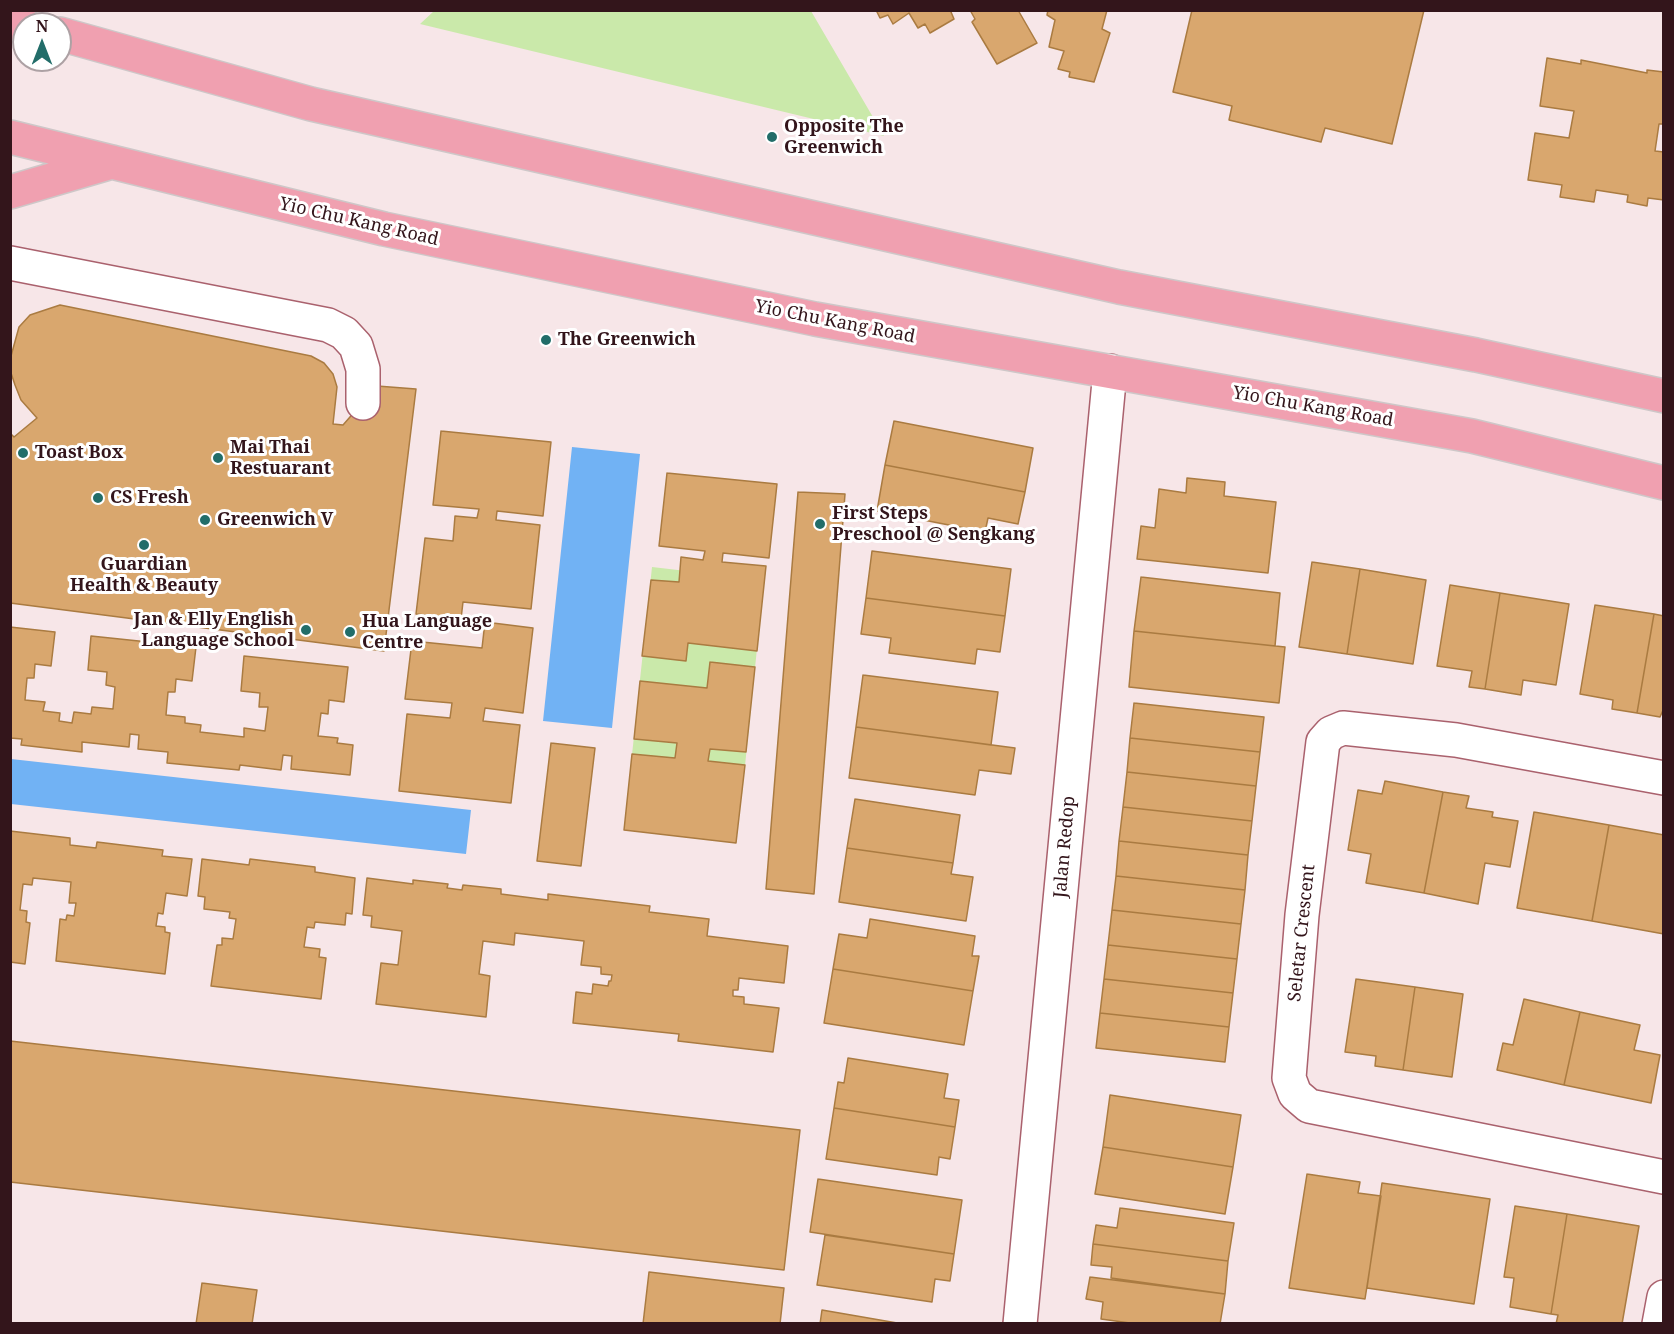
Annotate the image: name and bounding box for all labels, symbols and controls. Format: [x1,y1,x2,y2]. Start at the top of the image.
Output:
north arrow [12,12,72,72]
text: N [36,15,48,37]
place label: Opposite The Greenwich [784,116,904,158]
marker: Opposite The Greenwich [765,130,779,144]
street label: Yio Chu Kang Road [277,193,441,251]
street label: Yio Chu Kang Road [753,296,917,348]
place label: The Greenwich [558,329,696,351]
marker: The Greenwich [539,333,553,347]
street label: Yio Chu Kang Road [1231,382,1395,432]
place label: Mai Thai Restuarant [230,437,331,480]
place label: Toast Box [35,442,123,464]
marker: Toast Box [16,446,30,460]
marker: Mai Thai Restuarant [211,451,225,465]
place label: CS Fresh [110,487,189,509]
marker: CS Fresh [91,491,105,505]
place label: First Steps Preschool @ Sengkang [832,503,1035,546]
place label: Greenwich V [217,509,333,531]
marker: Greenwich V [198,513,212,527]
marker: First Steps Preschool @ Sengkang [813,517,827,531]
marker: Guardian Health & Beauty [137,538,151,552]
place label: Guardian Health & Beauty [70,554,218,596]
place label: Jan & Elly English Language School [134,609,294,652]
place label: Hua Language Centre [362,611,492,654]
marker: Jan & Elly English Language School [299,623,313,637]
marker: Hua Language Centre [343,625,357,639]
street label: Jalan Redop [1050,795,1080,899]
street label: Seletar Crescent [1284,863,1320,1003]

